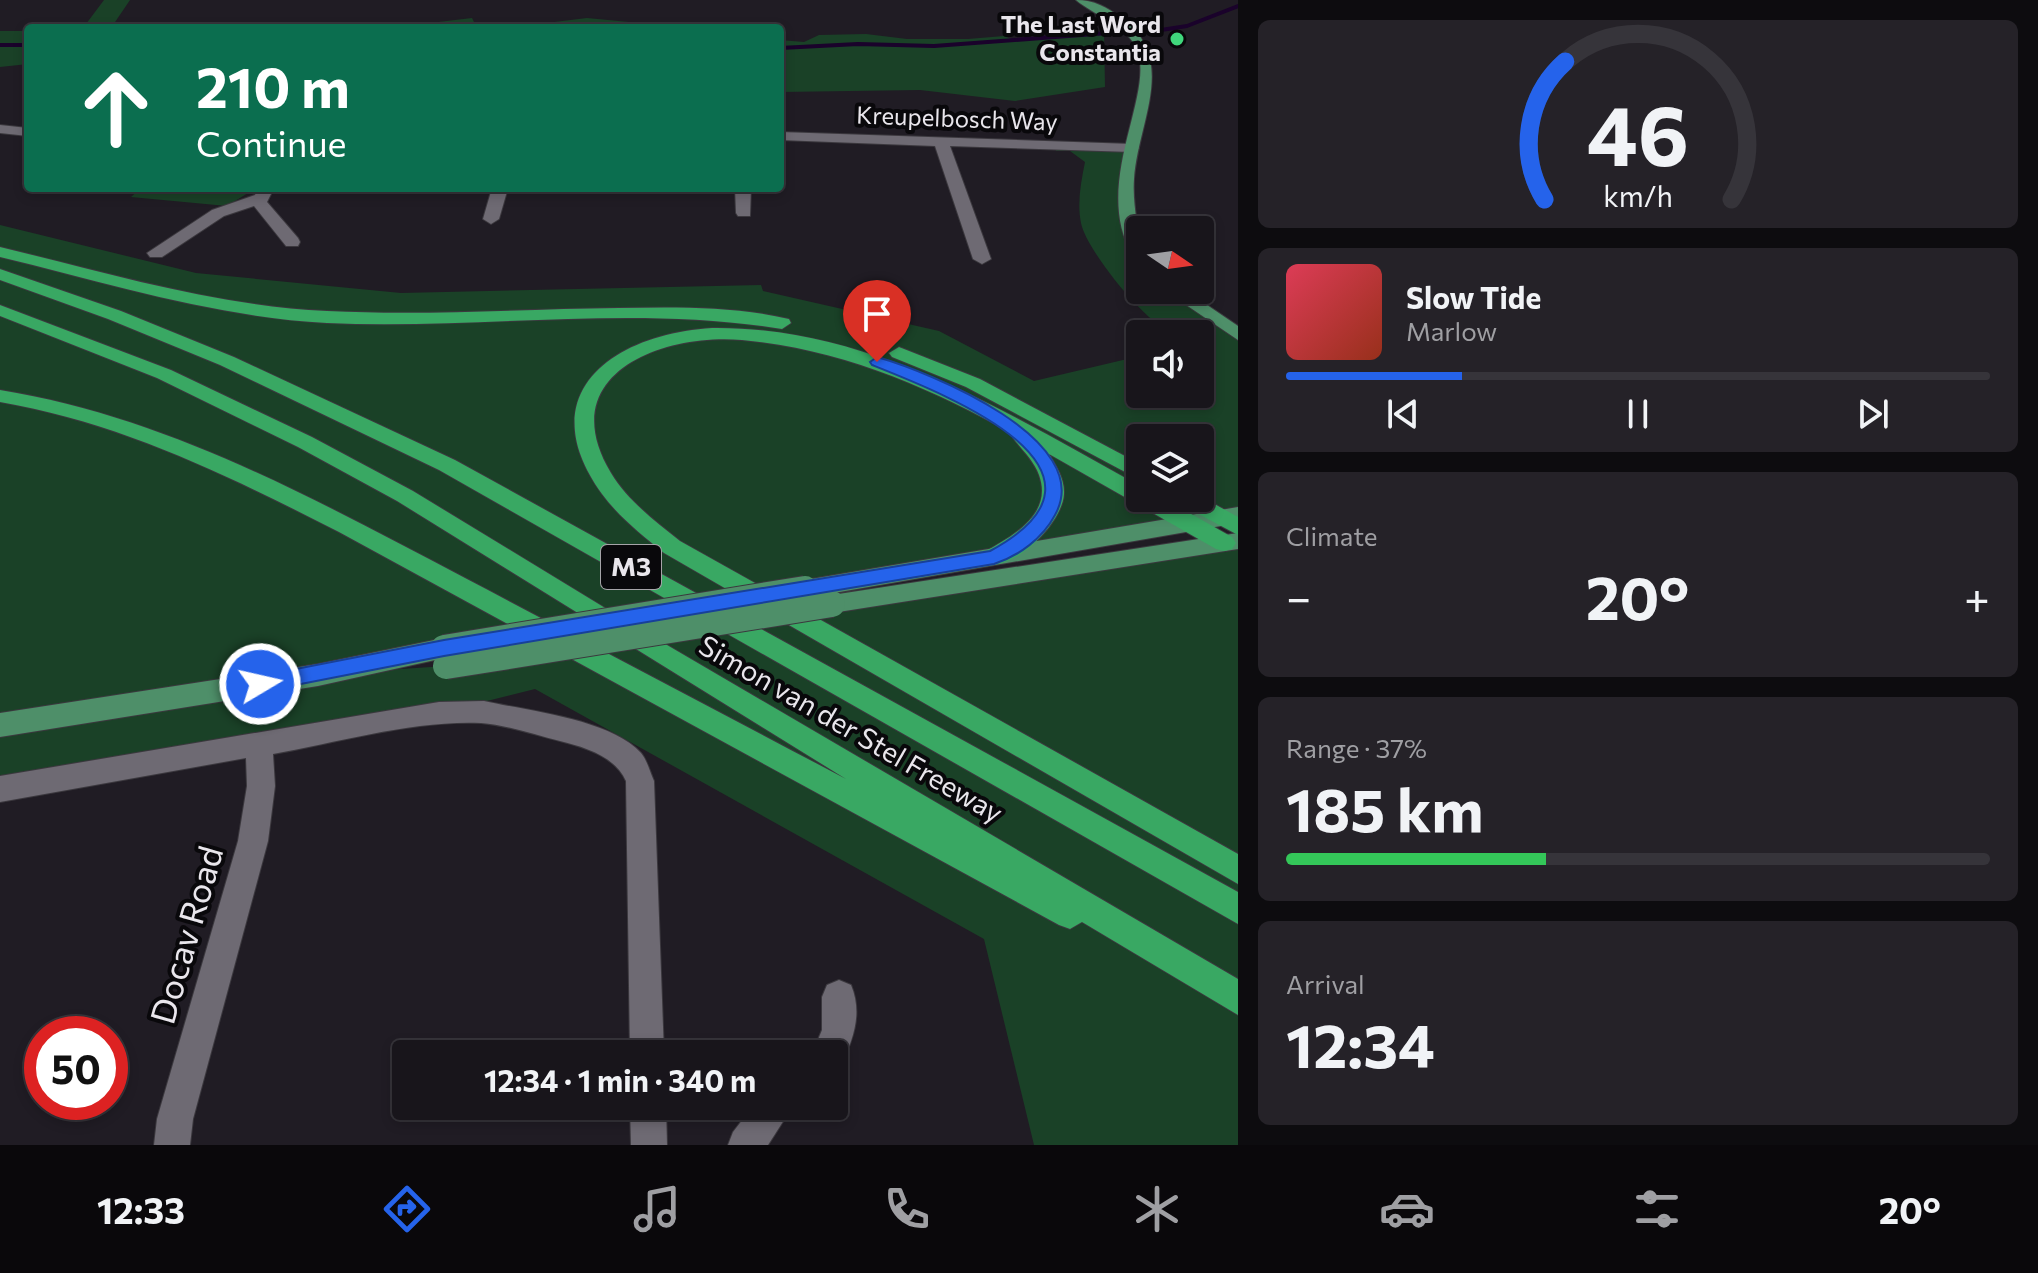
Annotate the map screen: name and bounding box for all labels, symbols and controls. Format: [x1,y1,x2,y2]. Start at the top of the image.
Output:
place label: The Last Word Constantia [1001,9,1161,66]
marker: The Last Word Constantia [1168,30,1186,48]
text: 210 m [196,51,350,120]
icon: ahead [64,56,168,160]
text: 46 [1587,81,1689,183]
street label: Kreupelbosch Way [856,99,1058,136]
text: Continue [196,120,347,164]
text: km/h [1603,178,1673,213]
north arrow [1126,216,1214,304]
map controls [1126,216,1214,512]
text: Slow Tide [1406,278,1541,315]
pin [843,280,911,362]
icon: arrive [855,292,899,336]
text: Marlow [1406,315,1497,346]
button: sound [1126,320,1214,408]
icon: previous [1381,392,1425,436]
icon: pause [1616,392,1660,436]
icon: next [1851,392,1895,436]
button: layers [1126,424,1214,512]
text: Climate [1286,520,1378,551]
road number: M3 [601,545,661,589]
text: 20° [1586,559,1689,632]
text: − [1286,569,1311,623]
text: + [1964,569,1990,623]
street label: Simon van der Stel Freeway [694,627,1009,829]
position arrow [218,642,302,726]
text: Range · 37% [1286,732,1427,763]
text: 185 km [1286,771,1484,844]
street label: Docav Road [140,841,230,1028]
text: Arrival [1286,968,1365,999]
text: 12:34 [1286,1007,1435,1080]
speed limit sign: 50 [24,1016,128,1120]
text: 12:34 · 1 min · 340 m [484,1061,756,1098]
icon: directions [379,1181,435,1237]
icon: music [629,1181,685,1237]
icon: phone [879,1181,935,1237]
icon: climate [1129,1181,1185,1237]
icon: car [1379,1181,1435,1237]
icon: filters [1629,1181,1685,1237]
text: 12:33 [97,1187,185,1231]
text: 20° [1879,1187,1941,1231]

